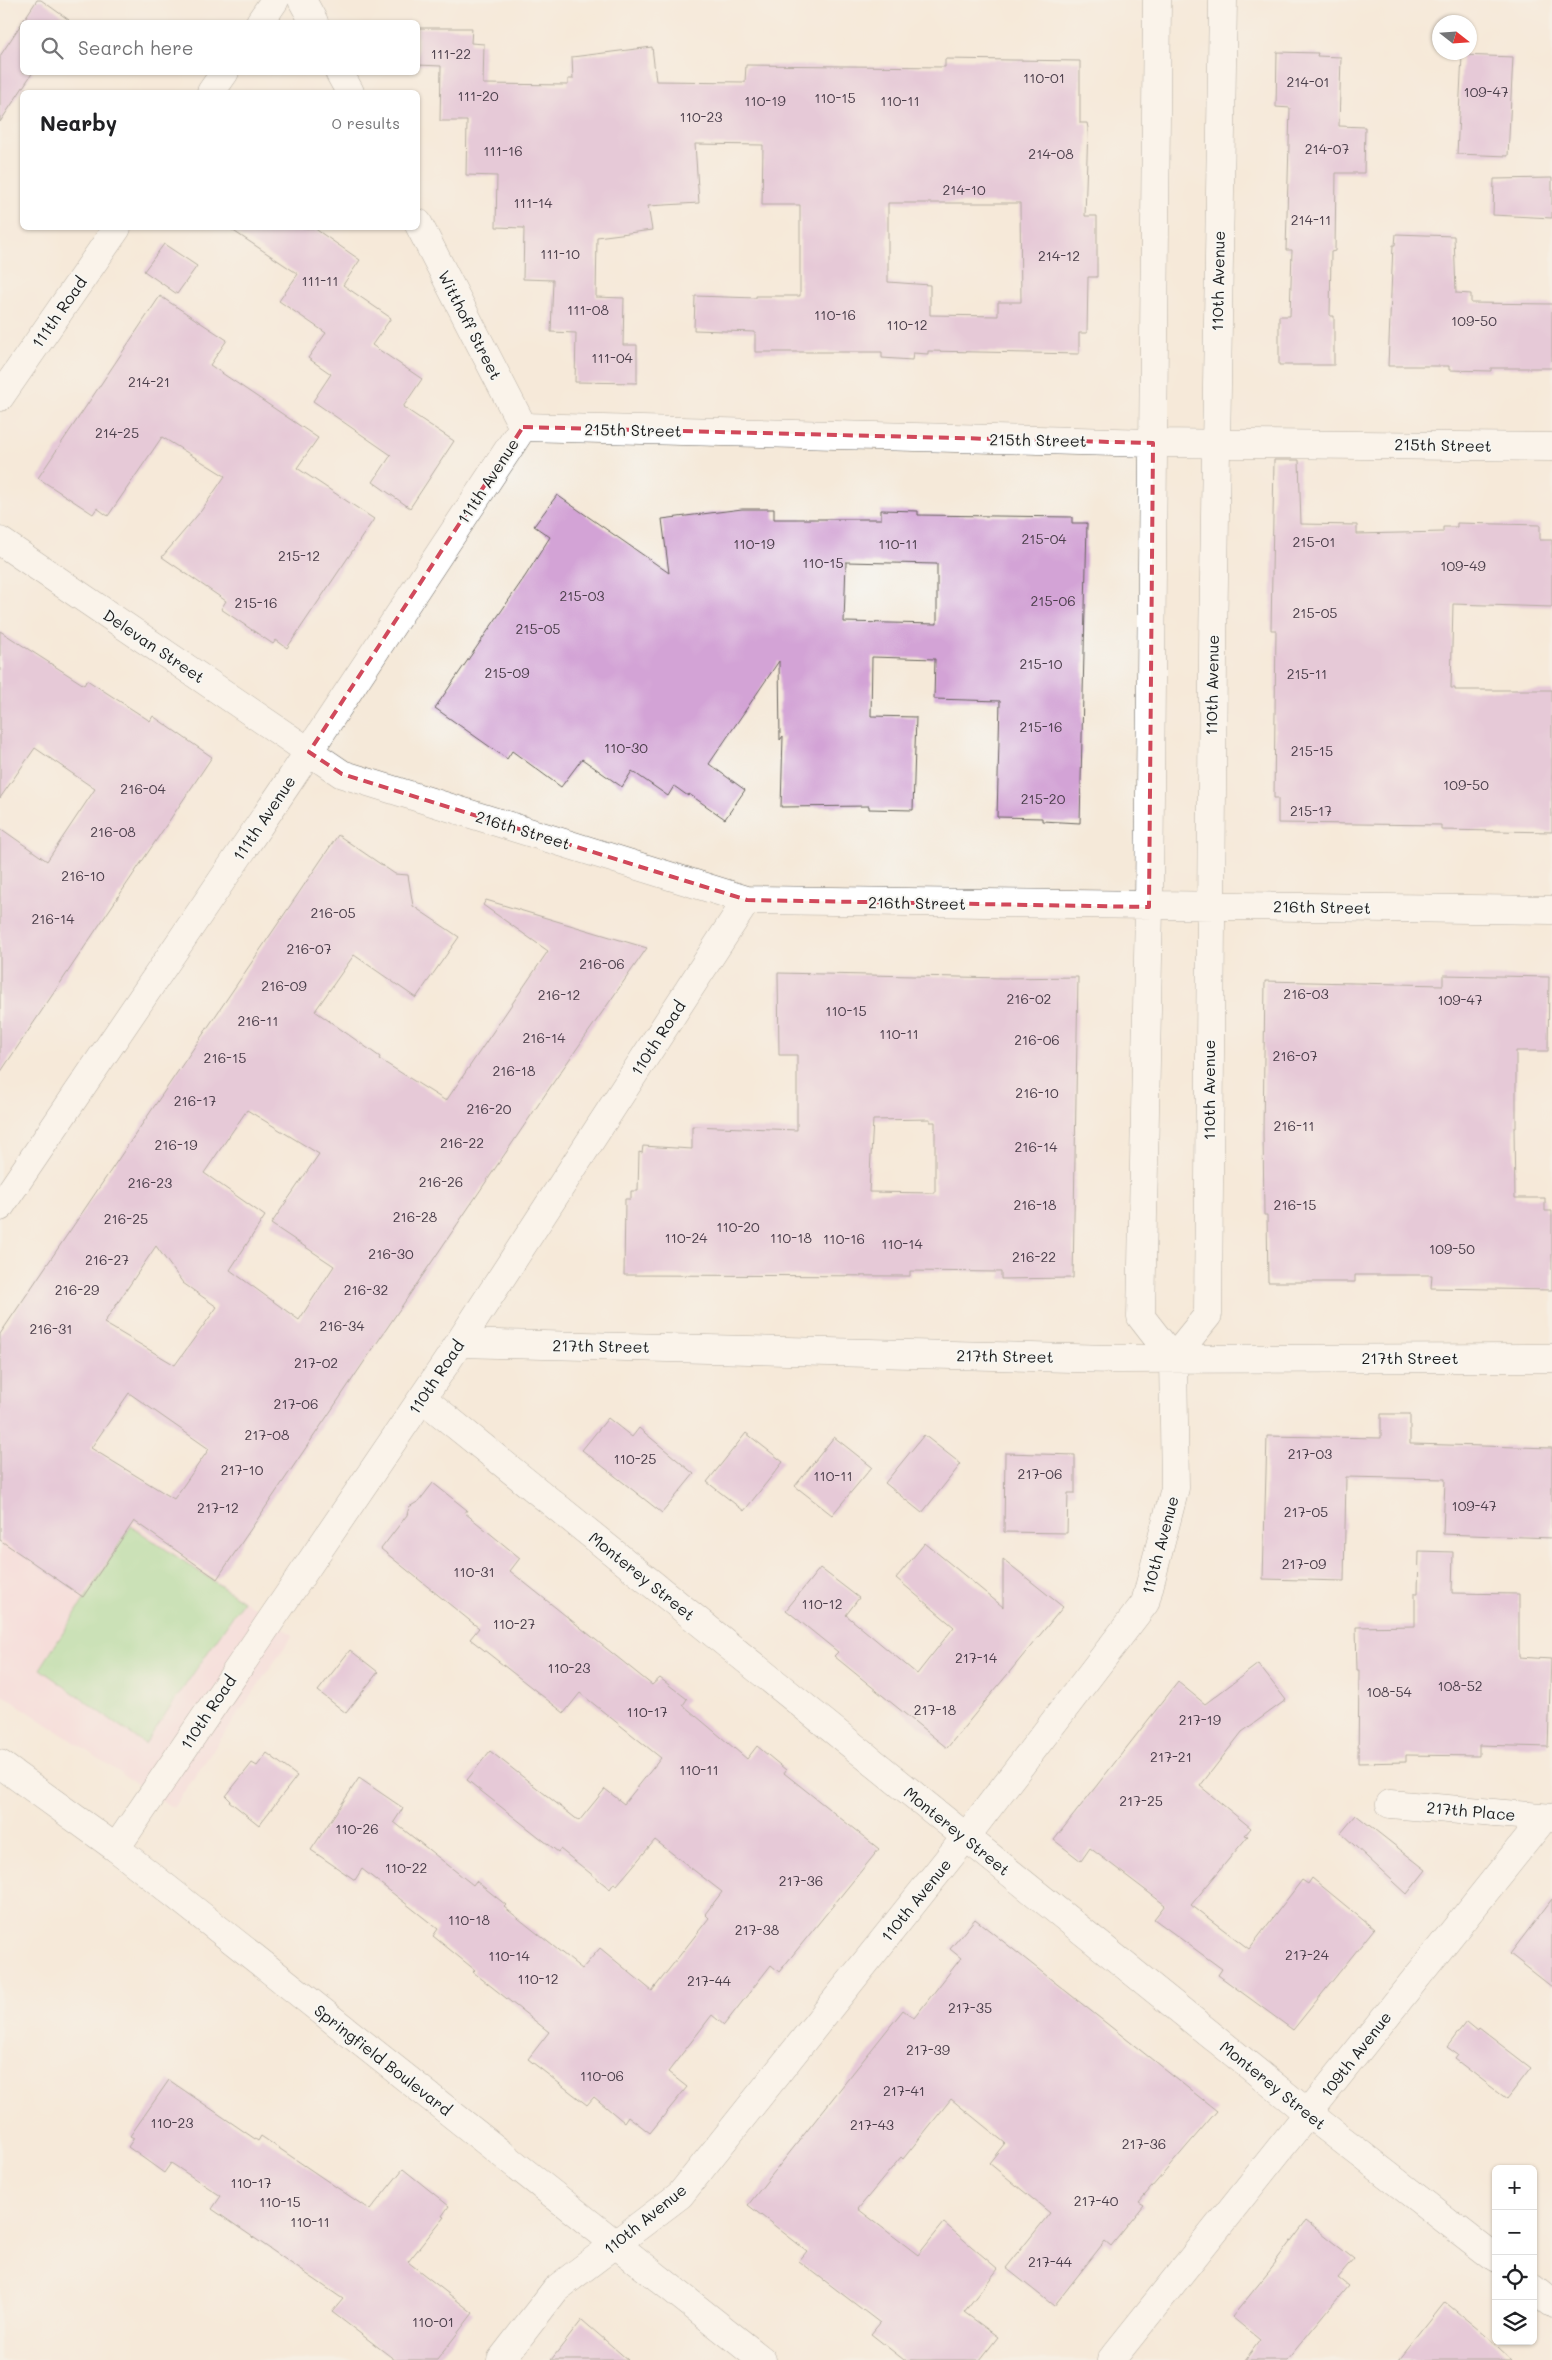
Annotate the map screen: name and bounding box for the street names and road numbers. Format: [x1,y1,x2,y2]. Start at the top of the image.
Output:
street label: 110th Avenue [1206,230,1229,332]
street label: Witthoff Street [434,267,507,383]
street label: 111th Road [26,272,91,352]
street label: 215th Street [584,418,682,441]
street label: 215th Street [989,428,1087,451]
street label: 215th Street [1394,433,1492,456]
street label: 111th Avenue [452,434,523,528]
street label: Delevan Street [99,604,209,687]
street label: 110th Avenue [1200,634,1223,736]
street label: 111th Avenue [227,771,300,864]
street label: 216th Street [473,805,573,854]
street label: 216th Street [868,891,966,914]
street label: 216th Street [1273,895,1371,918]
street label: 110th Road [626,996,690,1079]
street label: 110th Avenue [1198,1040,1219,1140]
street label: 217th Street [552,1334,650,1357]
street label: 110th Road [403,1336,468,1418]
street label: 217th Street [956,1344,1054,1367]
street label: 217th Street [1361,1347,1459,1368]
street label: 110th Avenue [1136,1494,1183,1596]
street label: Monterey Street [585,1526,700,1625]
street label: 110th Road [175,1671,240,1753]
street label: Monterey Street [900,1781,1015,1880]
street label: 217th Place [1426,1796,1516,1825]
street label: 110th Avenue [876,1854,955,1945]
street label: Springfield Boulevard [310,1999,456,2120]
street label: 109th Avenue [1316,2007,1396,2101]
street label: Monterey Street [1216,2035,1331,2134]
street label: 110th Avenue [599,2179,690,2258]

